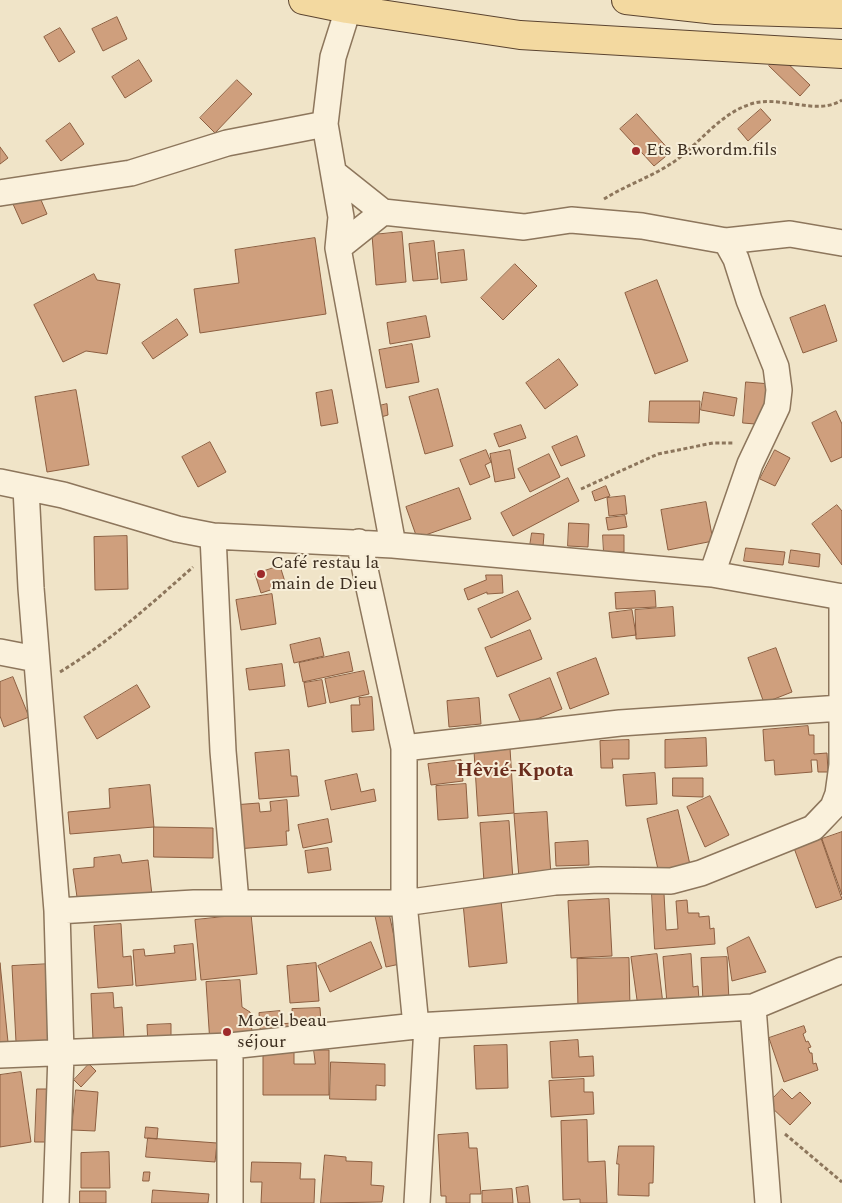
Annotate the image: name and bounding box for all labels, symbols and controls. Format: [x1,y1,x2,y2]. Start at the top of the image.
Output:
place label: Ets B.wordm.fils [646,140,777,162]
marker: Ets B.wordm.fils [630,145,642,157]
place label: Café restau la main de Dieu [271,553,379,596]
marker: Café restau la main de Dieu [255,568,267,580]
district label: Hêvié-Kpota [456,760,574,784]
place label: Motel beau séjour [237,1011,327,1054]
marker: Motel beau séjour [221,1026,233,1038]

